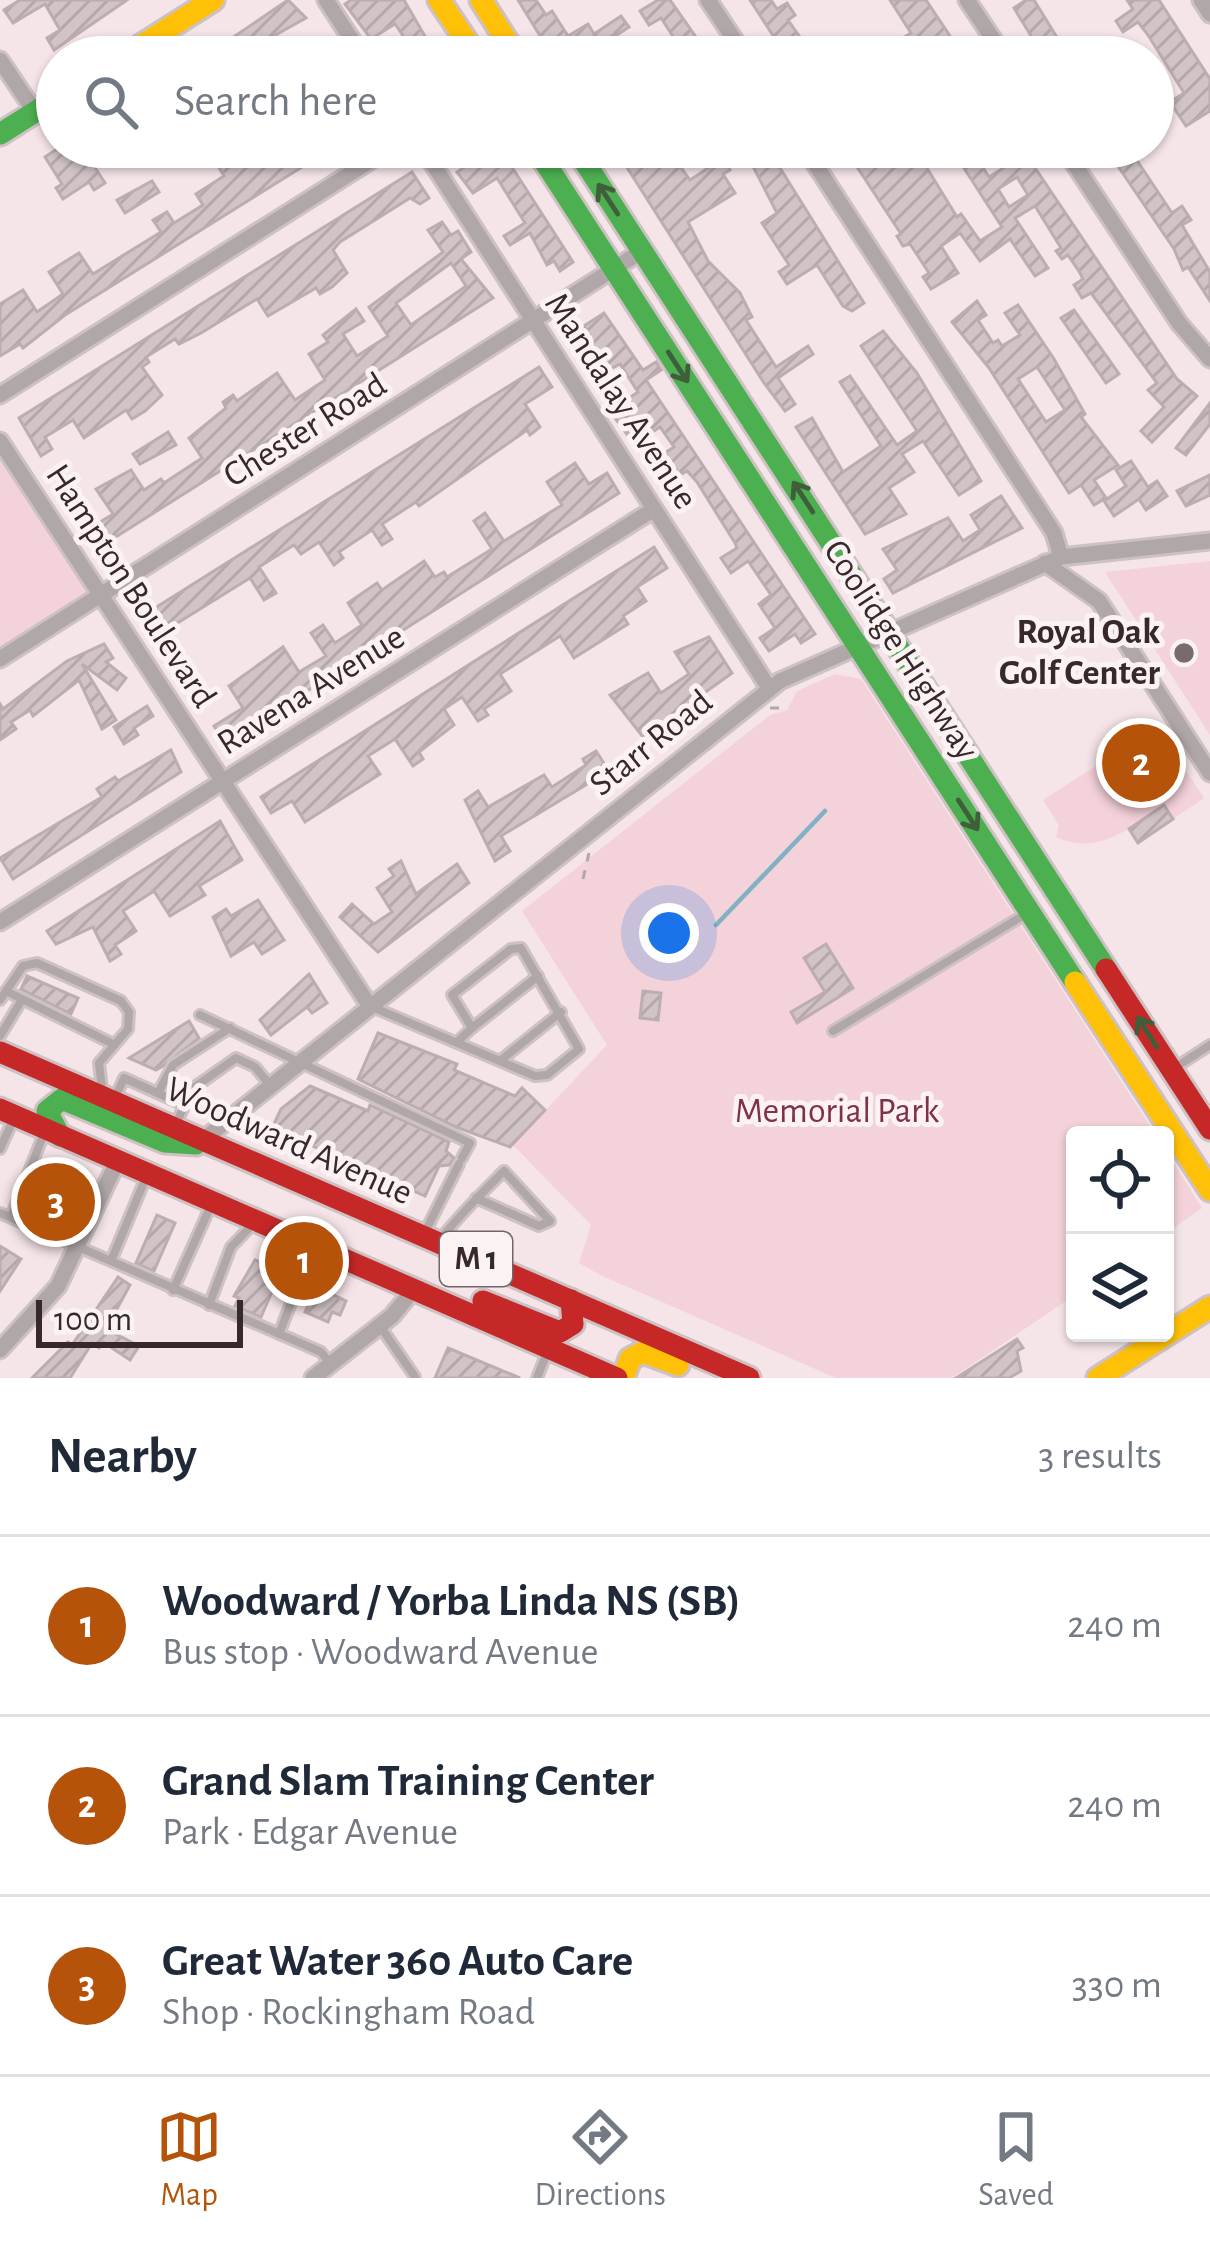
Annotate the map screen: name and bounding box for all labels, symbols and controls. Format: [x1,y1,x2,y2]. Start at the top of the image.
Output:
search box [36,36,1174,168]
icon: search [78,69,144,135]
text: Search here [174,79,377,124]
one-way arrow [596,183,621,217]
street label: Mandalay Avenue [538,287,704,515]
one-way arrow [665,349,690,383]
street label: Chester Road [217,366,393,494]
street label: Hampton Boulevard [39,458,223,714]
one-way arrow [791,480,816,514]
street label: Coolidge Highway [817,534,985,766]
place label: Royal Oak Golf Center [999,614,1160,691]
street label: Ravena Avenue [211,618,411,762]
marker: Royal Oak Golf Center [1171,640,1197,666]
street label: Starr Road [583,683,719,803]
pin: 2 [1102,718,1180,808]
one-way arrow [956,797,980,831]
your location [639,903,699,963]
one-way arrow [1135,1015,1160,1049]
street label: Woodward Avenue [160,1071,418,1211]
park label: Memorial Park [735,1093,940,1129]
map controls [1066,1126,1174,1342]
button: locate [1066,1126,1174,1234]
pin: 3 [17,1157,95,1247]
pin: 1 [265,1216,343,1306]
road number: M 1 [440,1232,512,1286]
button: layers [1066,1234,1174,1342]
scale bar [36,1294,243,1347]
text: 100 m [54,1304,132,1337]
text: Nearby [48,1431,197,1482]
text: 3 results [1038,1437,1162,1476]
text: Woodward / Yorba Linda NS (SB) [162,1579,741,1624]
text: 1 [80,1606,94,1645]
text: 240 m [1067,1606,1162,1645]
text: Bus stop · Woodward Avenue [162,1633,599,1672]
text: Grand Slam Training Center [162,1759,654,1804]
text: 2 [78,1786,96,1825]
text: 240 m [1067,1786,1162,1825]
text: Park · Edgar Avenue [162,1813,458,1852]
text: Great Water 360 Auto Care [162,1939,633,1984]
text: 3 [79,1966,95,2005]
text: 330 m [1072,1966,1162,2005]
text: Shop · Rockingham Road [162,1993,535,2032]
tab: Map [156,2104,222,2216]
tab: Directions [534,2104,666,2216]
tab: Saved [978,2104,1054,2216]

